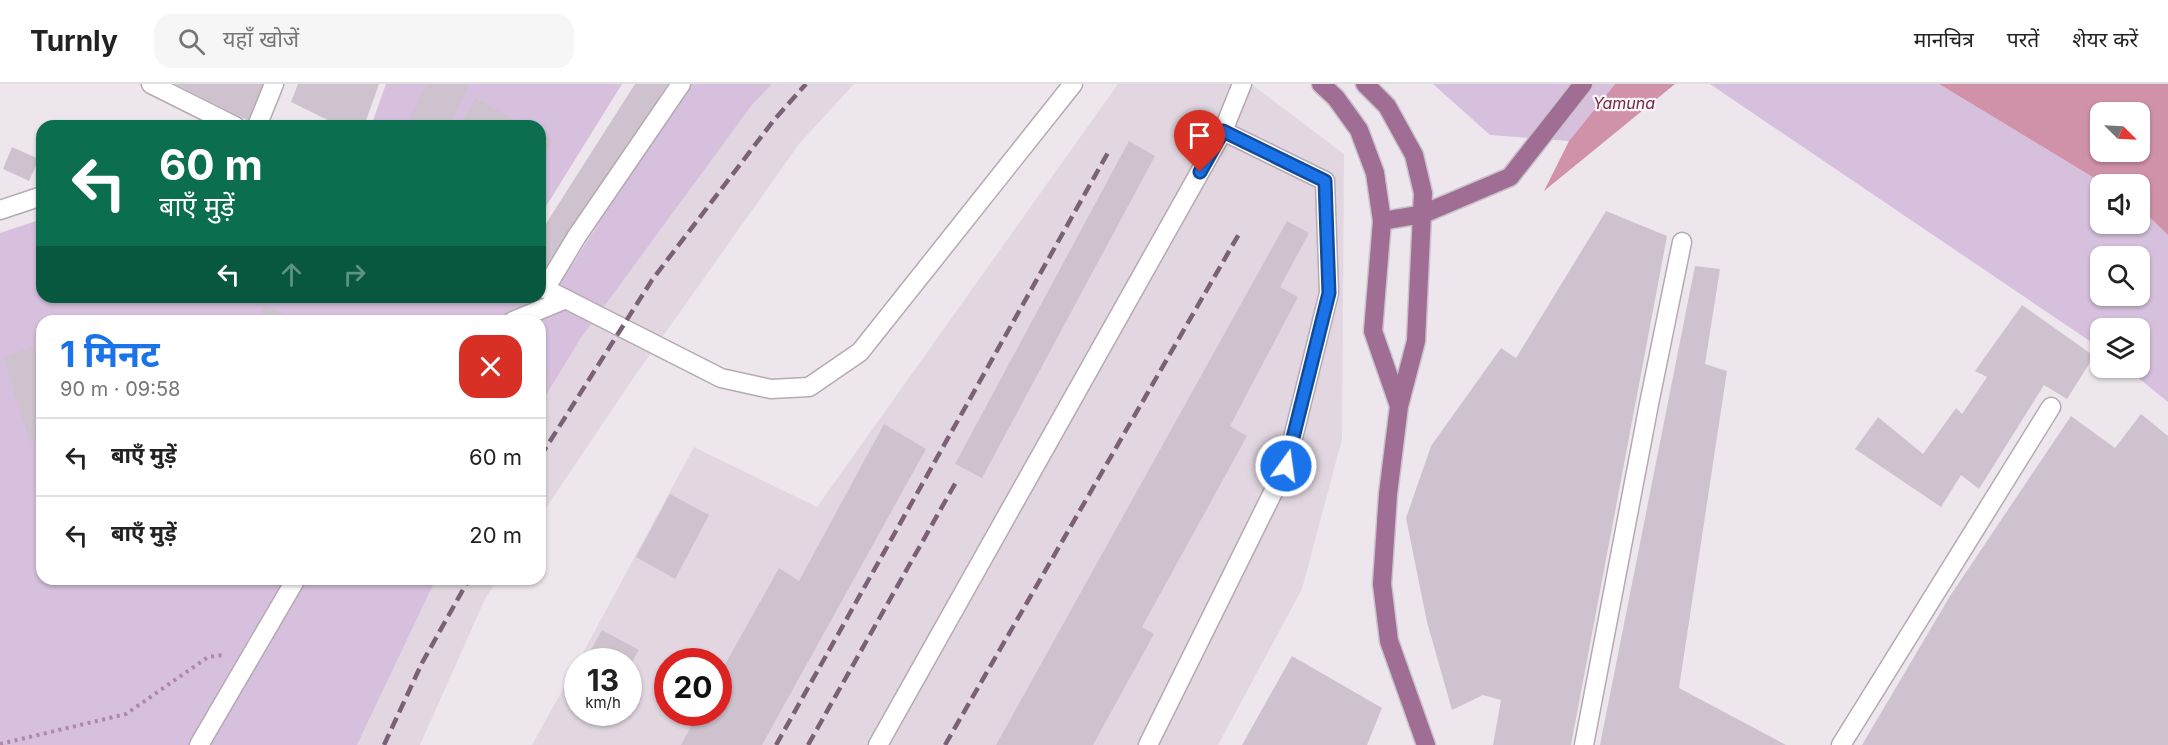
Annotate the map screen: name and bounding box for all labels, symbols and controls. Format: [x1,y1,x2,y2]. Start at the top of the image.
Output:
search box [154,14,574,68]
text: Turnly [30,24,118,58]
icon: search [175,25,208,58]
text: यहाँ खोजें [223,26,299,52]
text: मानचित्र [1914,27,1974,52]
text: परतें [2007,27,2039,52]
text: शेयर करें [2072,27,2138,52]
water label: Yamuna [1593,93,1655,113]
north arrow [2090,102,2150,162]
map controls [2090,102,2150,378]
pin [1174,110,1225,172]
icon: arrive [1183,119,1216,152]
text: 60 m [159,139,263,190]
icon: left [60,144,138,222]
button: sound [2090,174,2150,234]
text: बाएँ मुड़ें [159,190,235,223]
button: search [2090,246,2150,306]
icon: left [212,258,245,291]
icon: ahead [275,258,308,291]
icon: right [338,258,371,291]
button: layers [2090,318,2150,378]
text: 1 मिनट [60,332,160,376]
button: close [459,335,522,398]
text: 90 m · 09:58 [60,377,181,401]
position arrow [1254,434,1318,498]
icon: left [60,441,93,474]
text: बाएँ मुड़ें [111,442,177,468]
text: 60 m [469,444,522,470]
icon: left [60,519,93,552]
text: बाएँ मुड़ें [111,520,177,546]
text: 20 m [469,522,522,548]
speed limit sign: 20 [654,648,732,726]
text: 13 [587,662,619,698]
text: km/h [585,693,621,712]

